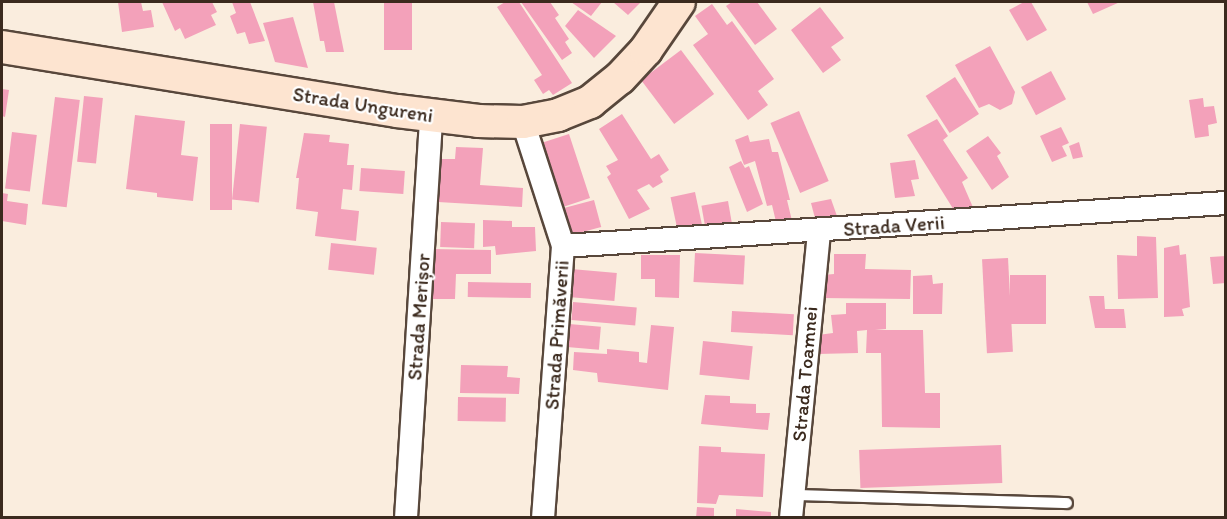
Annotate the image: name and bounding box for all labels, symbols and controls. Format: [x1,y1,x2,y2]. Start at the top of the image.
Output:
street label: Strada Ungureni [291,82,435,128]
street label: Strada Verii [843,211,945,241]
street label: Strada Merișor [403,253,435,381]
street label: Strada Primăverii [540,259,574,411]
street label: Strada Toamnei [787,306,823,442]

